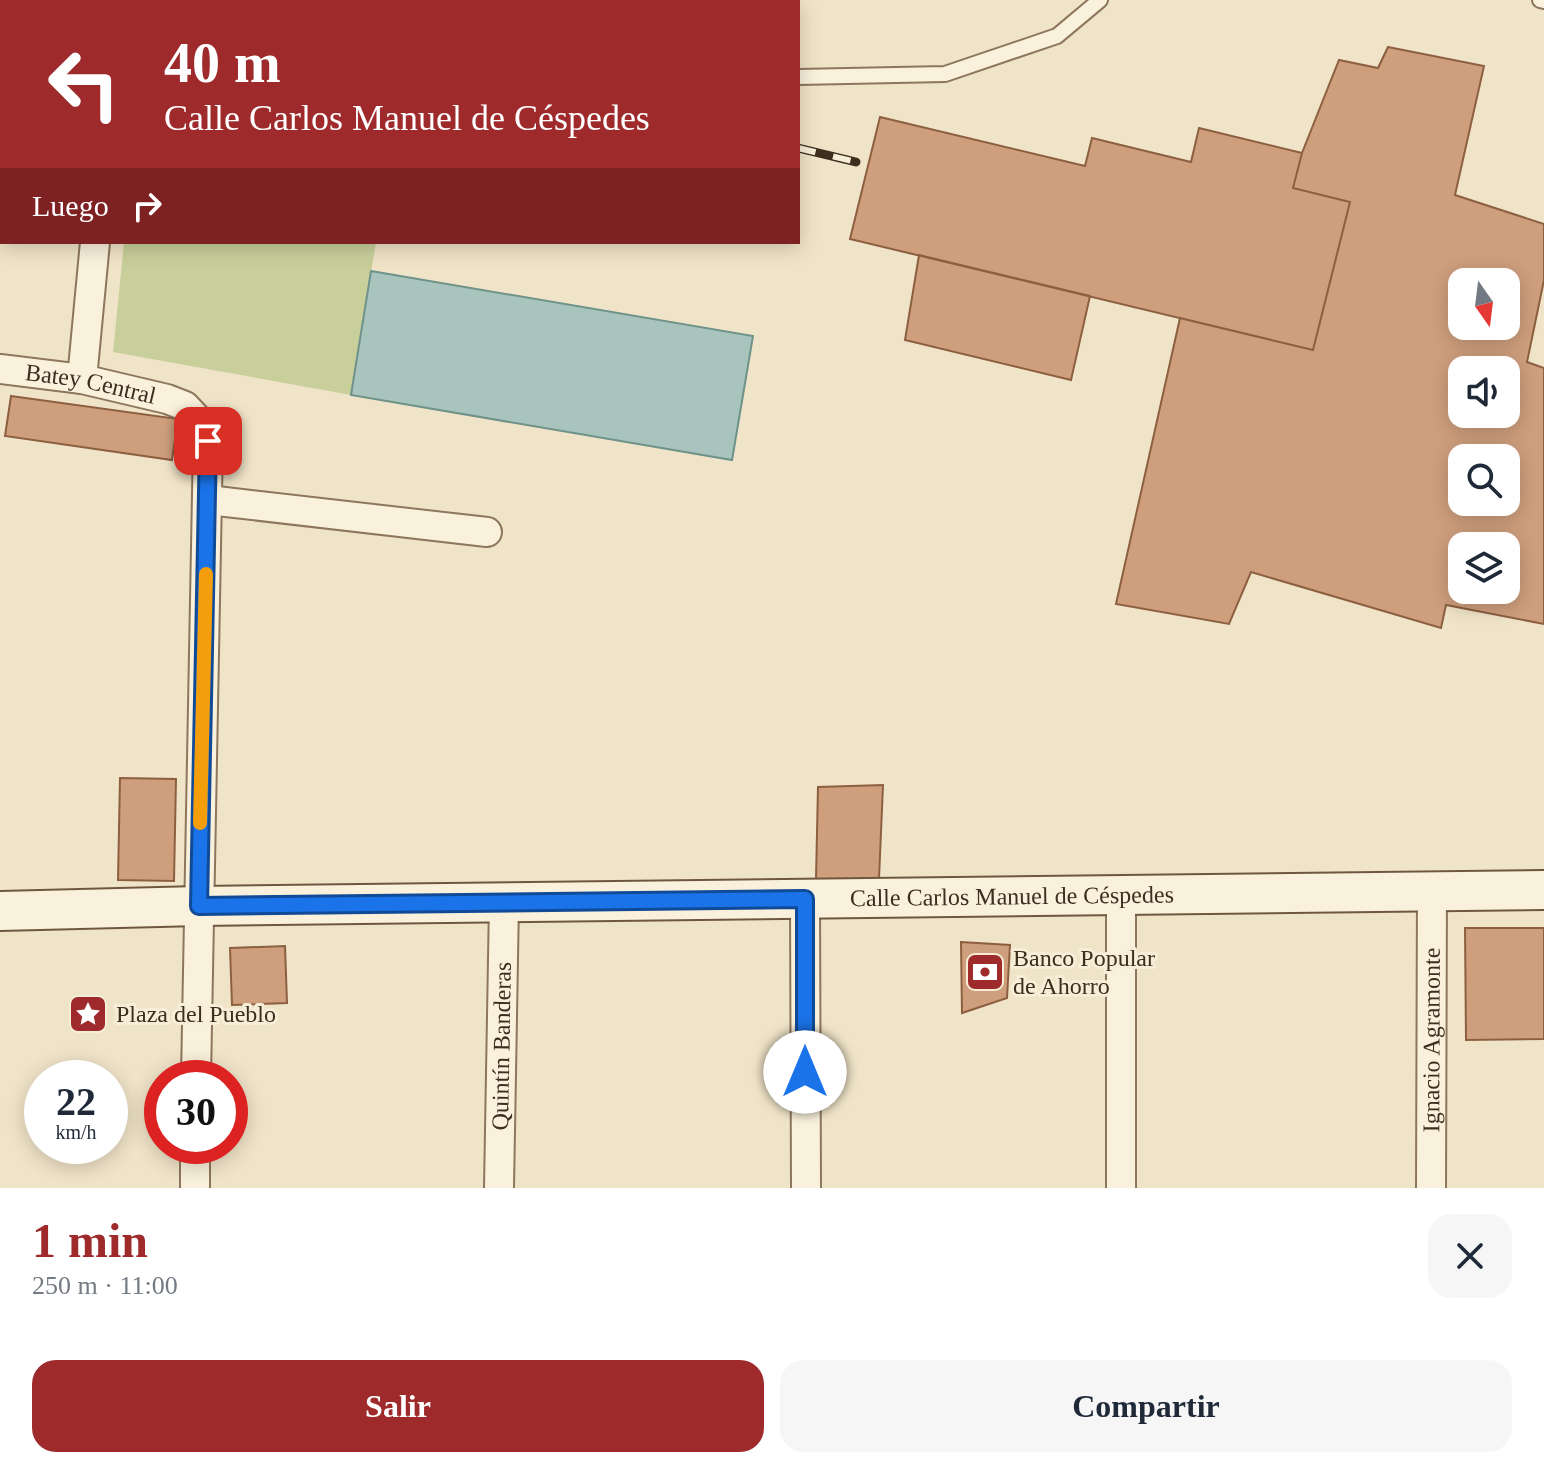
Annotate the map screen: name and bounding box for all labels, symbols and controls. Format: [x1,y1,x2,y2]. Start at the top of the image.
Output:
icon: left [32,32,136,136]
text: 40 m [164,32,281,94]
text: Calle Carlos Manuel de Céspedes [164,98,650,138]
icon: right [125,184,169,228]
text: Luego [32,189,109,222]
north arrow [1448,268,1520,340]
map controls [1448,268,1520,604]
button: sound [1448,356,1520,428]
street label: Batey Central [24,359,159,409]
pin [174,407,242,475]
icon: arrive [186,419,230,463]
button: search [1448,444,1520,516]
button: layers [1448,532,1520,604]
street label: Calle Carlos Manuel de Céspedes [850,881,1174,911]
place label: Banco Popular de Ahorro [1013,945,1155,999]
street label: Ignacio Agramonte [1418,948,1445,1132]
bank icon: Banco Popular de Ahorro [964,951,1006,993]
street label: Quintín Banderas [487,961,516,1131]
place icon: Plaza del Pueblo [67,993,109,1035]
place label: Plaza del Pueblo [116,1001,276,1027]
position arrow [763,1030,847,1114]
speed limit sign: 30 [144,1060,248,1164]
text: 22 [56,1079,96,1124]
text: km/h [55,1121,97,1143]
text: 1 min [32,1214,148,1267]
button: close [1428,1214,1512,1298]
text: 250 m · 11:00 [32,1271,178,1300]
button: Salir [32,1360,764,1452]
button: Compartir [780,1360,1512,1452]

